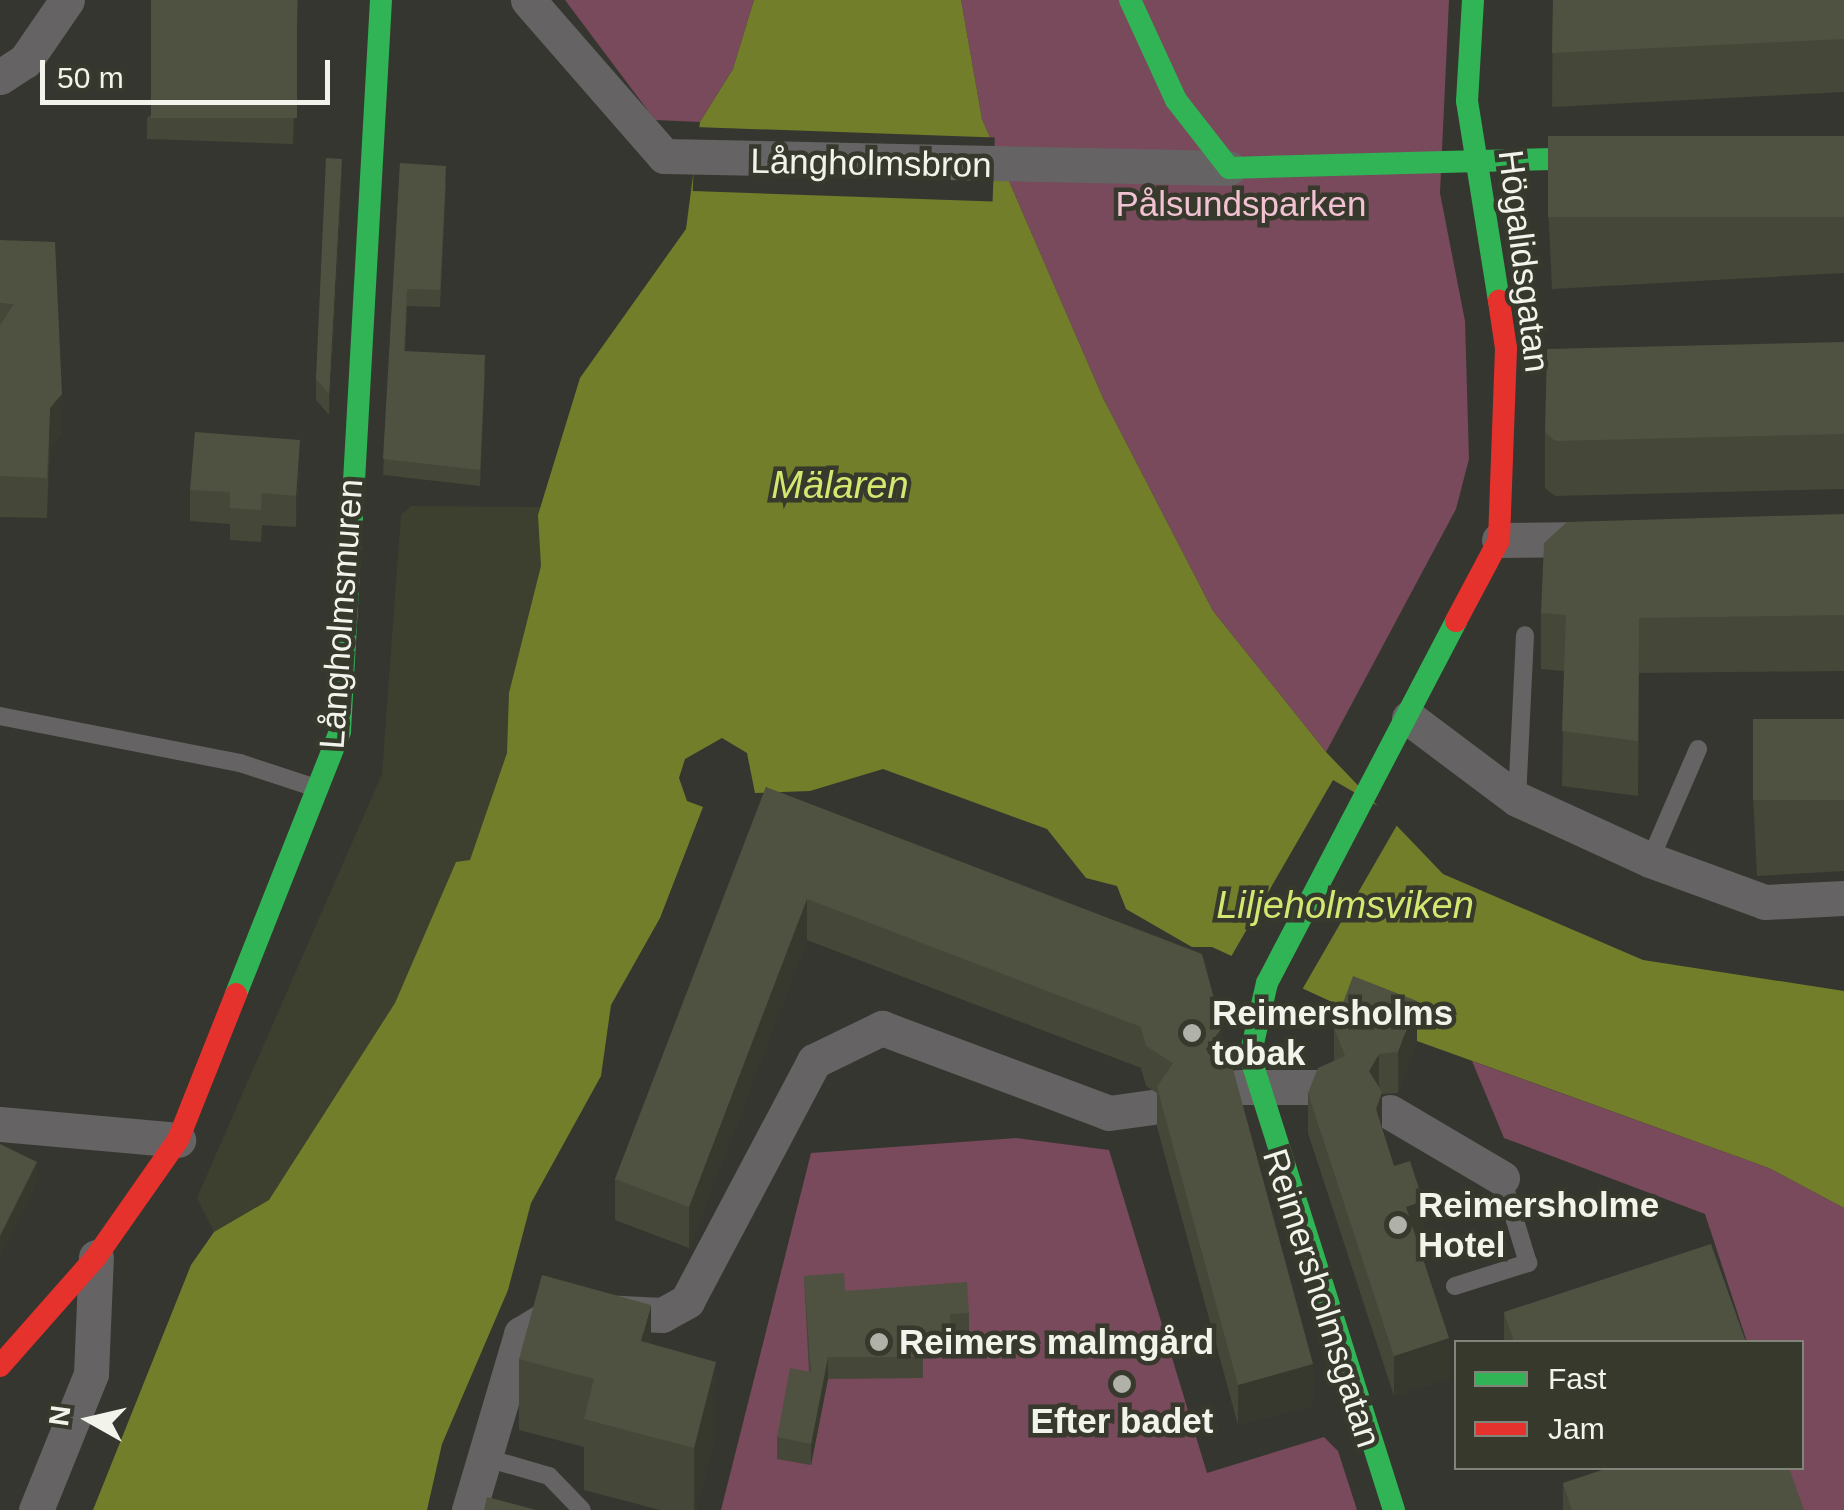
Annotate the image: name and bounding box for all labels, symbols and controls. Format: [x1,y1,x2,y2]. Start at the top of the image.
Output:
scale bar [45,40,335,102]
text: 50 m [57,61,124,94]
street label: Långholmsbron [750,140,992,186]
street label: Högalidsgatan [1490,147,1558,375]
park label: Pålsundsparken [1116,183,1366,225]
water label: Mälaren [771,463,909,509]
street label: Långholmsmuren [311,478,371,750]
water label: Liljeholmsviken [1216,883,1474,929]
place label: Reimersholms tobak [1212,992,1453,1074]
marker: Reimersholms tobak [1181,1022,1203,1044]
street label: Reimersholmsgatan [1254,1144,1390,1452]
place label: Reimersholme Hotel [1418,1184,1659,1266]
marker: Reimersholme Hotel [1387,1214,1409,1236]
place label: Reimers malmgård [899,1321,1214,1363]
marker: Reimers malmgård [868,1331,890,1353]
legend [1454,1340,1804,1470]
text: Fast [1548,1362,1606,1395]
north arrow [40,1370,140,1470]
marker: Efter badet [1111,1373,1133,1395]
place label: Efter badet [1031,1400,1213,1442]
text: N [43,1404,77,1428]
text: Jam [1548,1412,1605,1445]

